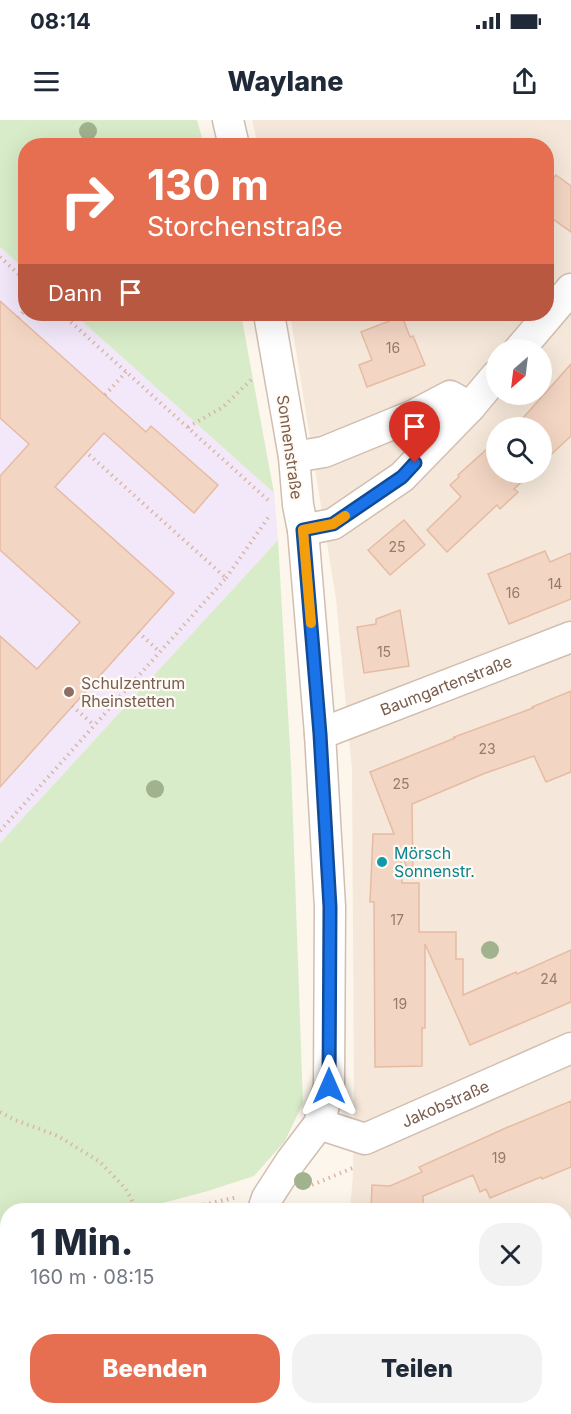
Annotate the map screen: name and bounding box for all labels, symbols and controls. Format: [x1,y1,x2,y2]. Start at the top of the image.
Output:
text: 08:14 [30,8,91,34]
icon: menu [30,65,63,98]
text: Waylane [228,65,343,98]
icon: share [508,65,541,98]
text: 130 m [147,159,269,210]
icon: right [48,162,126,240]
text: Storchenstraße [147,210,343,243]
icon: arrive [114,276,147,309]
text: Dann [48,280,102,306]
house number: 16 [386,339,400,356]
north arrow [486,339,552,405]
map controls [486,339,552,483]
street label: Sonnenstraße [273,393,307,501]
pin [389,401,440,463]
icon: arrive [398,410,431,443]
button: search [486,417,552,483]
house number: 25 [388,538,406,555]
house number: 14 [548,575,562,592]
house number: 16 [506,584,520,601]
house number: 15 [377,643,391,660]
street label: Baumgartenstraße [377,651,515,720]
place label: Schulzentrum Rheinstetten [81,673,185,711]
marker: Schulzentrum Rheinstetten [62,685,76,699]
house number: 23 [478,740,496,757]
house number: 25 [392,775,410,792]
place label: Mörsch Sonnenstr. [394,843,475,881]
marker: Mörsch Sonnenstr. [375,855,389,869]
house number: 17 [390,911,404,928]
house number: 24 [540,970,558,987]
house number: 19 [393,995,407,1012]
position arrow [297,1054,361,1118]
street label: Jakobstraße [398,1075,492,1132]
house number: 19 [492,1149,506,1166]
text: 1 Min. [30,1220,133,1264]
button: close [479,1223,542,1286]
text: 160 m · 08:15 [30,1265,154,1289]
button: Beenden [30,1334,280,1403]
button: Teilen [292,1334,542,1403]

